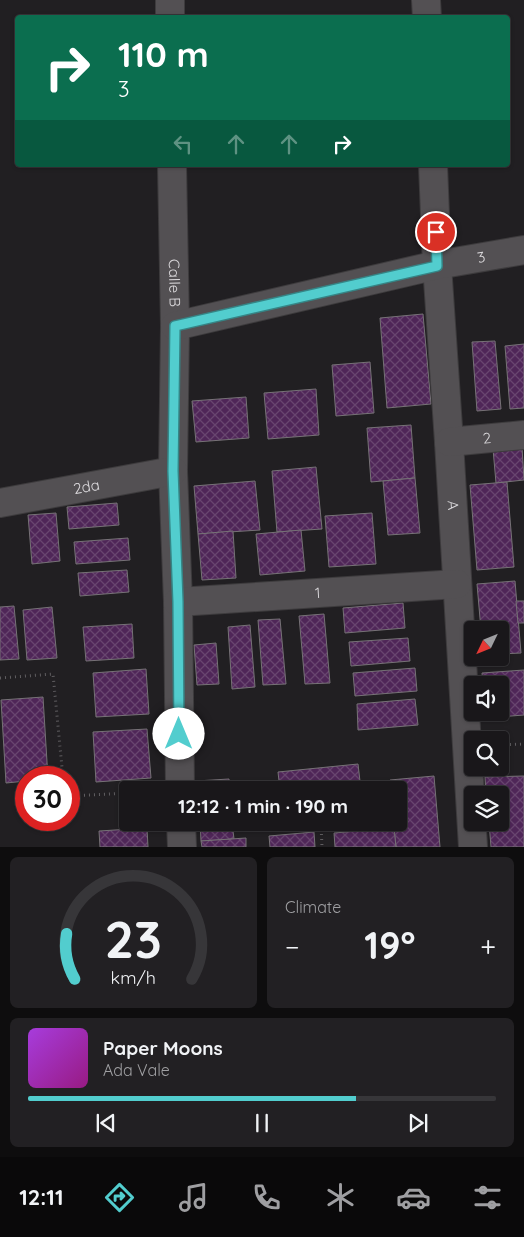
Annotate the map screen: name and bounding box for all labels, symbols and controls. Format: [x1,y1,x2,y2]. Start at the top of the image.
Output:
text: 110 m [118,32,209,76]
icon: right [35,35,100,100]
text: 3 [118,75,130,103]
icon: left [169,130,197,158]
icon: ahead [222,130,250,158]
icon: ahead [275,130,303,158]
icon: right [328,130,356,158]
pin [415,211,457,253]
icon: arrive [422,218,450,246]
street label: 3 [476,247,487,267]
street label: Calle B [165,259,185,307]
street label: 2 [482,428,492,448]
street label: 2da [72,475,101,498]
street label: A [443,500,463,511]
street label: 1 [314,583,321,602]
north arrow [464,621,509,666]
map controls [464,621,509,831]
button: sound [464,676,509,721]
position arrow [152,707,204,759]
button: search [464,731,509,776]
speed limit sign: 30 [15,766,80,831]
button: layers [464,786,509,831]
text: 12:12 · 1 min · 190 m [178,794,348,818]
text: Climate [285,897,341,917]
text: 23 [105,906,162,971]
text: 19° [364,921,416,969]
text: − [285,929,300,964]
text: + [480,929,496,964]
text: km/h [111,966,156,988]
text: Paper Moons [103,1036,223,1060]
text: Ada Vale [103,1060,170,1080]
icon: previous [92,1109,120,1137]
icon: pause [248,1109,276,1137]
icon: next [404,1109,432,1137]
icon: directions [102,1180,137,1215]
icon: music [176,1180,211,1215]
icon: phone [249,1180,284,1215]
icon: climate [323,1180,358,1215]
icon: car [396,1180,431,1215]
icon: filters [470,1180,505,1215]
text: 12:11 [19,1183,63,1211]

